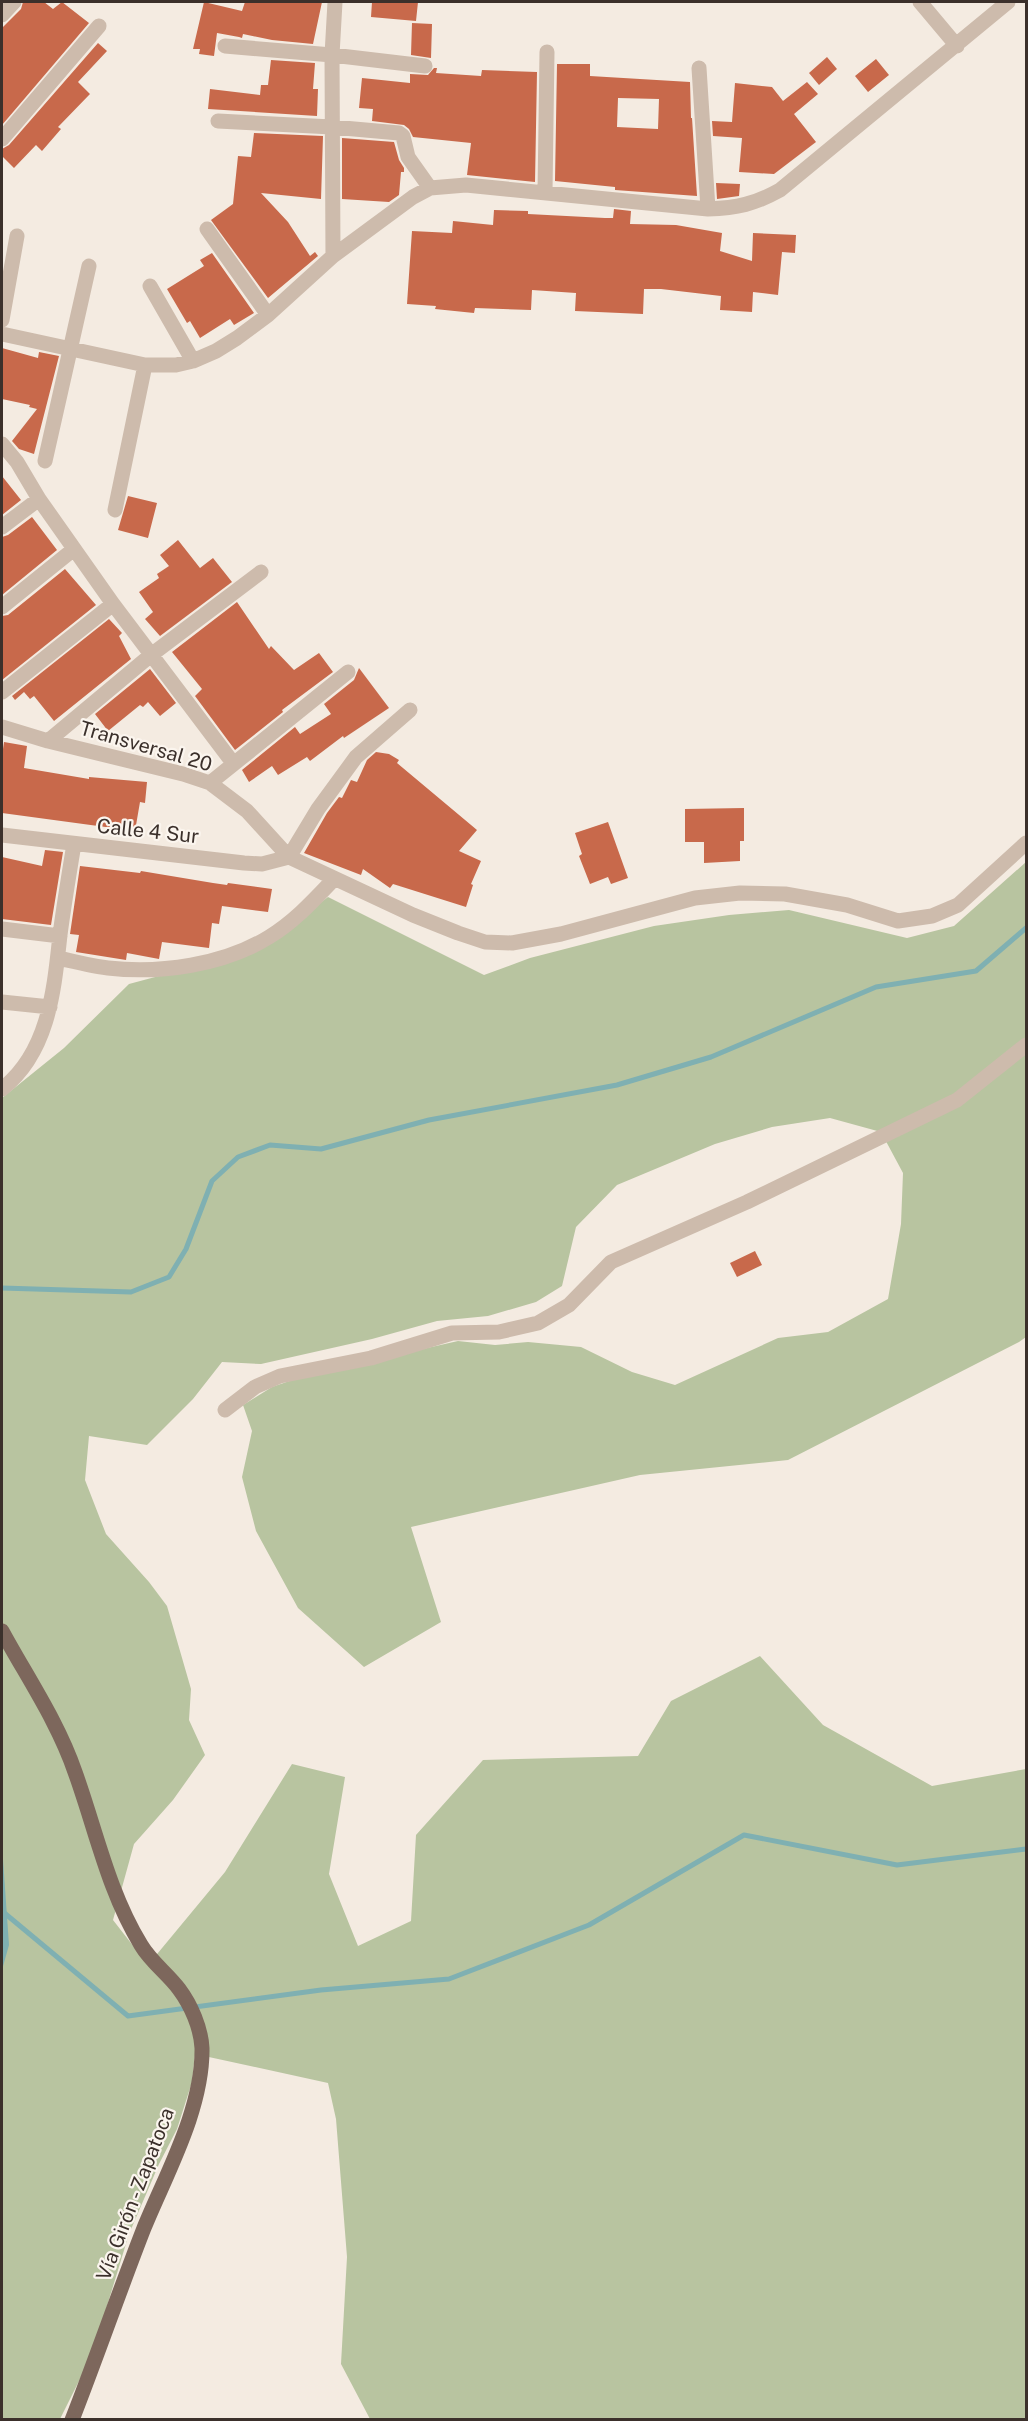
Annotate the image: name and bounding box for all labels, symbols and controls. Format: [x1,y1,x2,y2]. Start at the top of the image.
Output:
street label: Transversal 20 [77,716,215,776]
street label: Calle 4 Sur [96,814,200,848]
street label: Vía Girón - Zapatoca [91,2104,179,2284]

